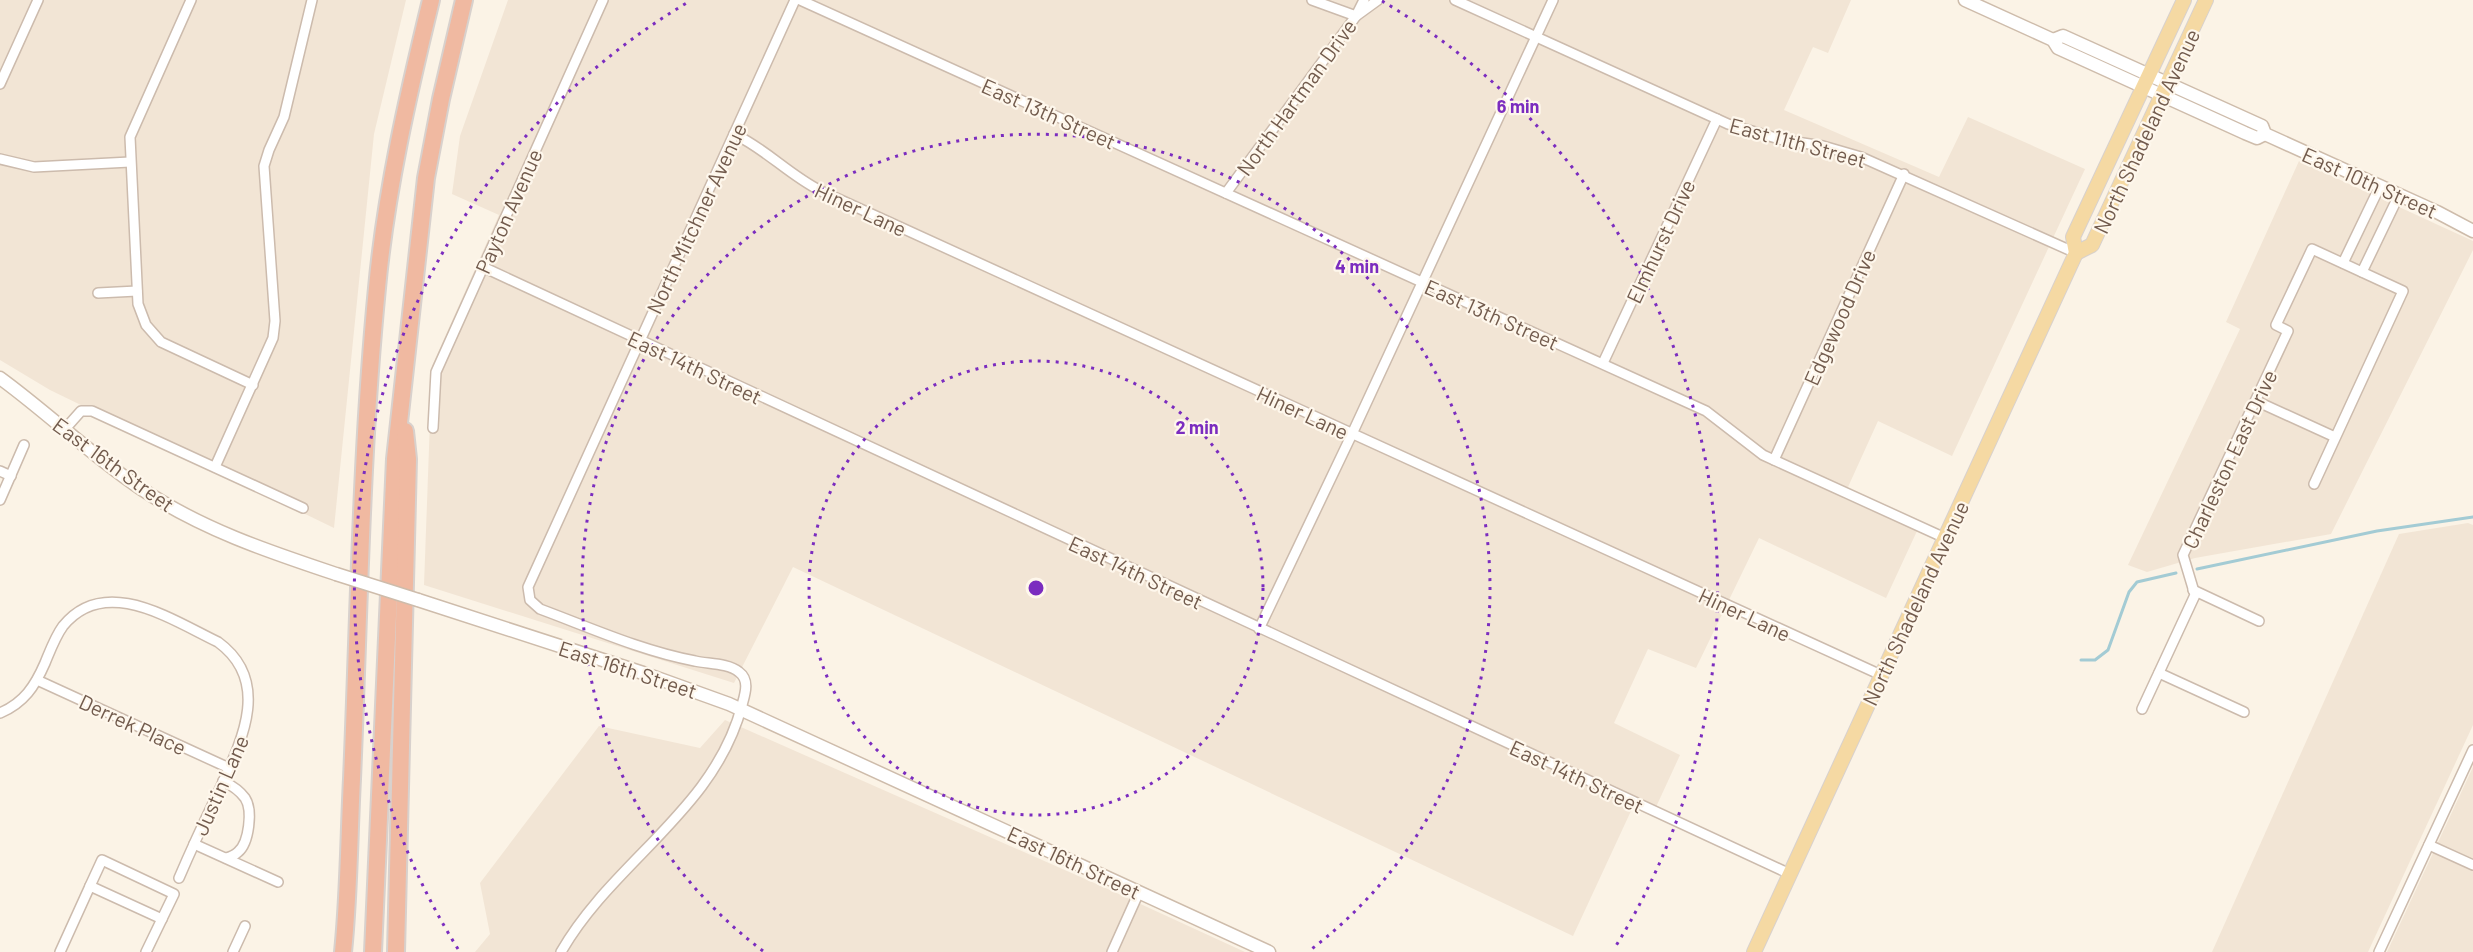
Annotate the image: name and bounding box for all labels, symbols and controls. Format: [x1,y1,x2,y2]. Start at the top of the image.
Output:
street label: North Hartman Drive [1231,14,1361,180]
street label: North Shadeland Avenue [2088,25,2204,237]
street label: East 13th Street [978,72,1120,154]
text: 6 min [1497,95,1539,117]
street label: East 11th Street [1727,112,1869,172]
street label: North Mitchner Avenue [641,119,751,317]
street label: East 10th Street [2299,141,2441,223]
street label: Payton Avenue [469,145,547,277]
street label: Elmhurst Drive [1620,175,1700,307]
street label: Hiner Lane [811,177,911,241]
street label: Edgewood Drive [1798,245,1880,389]
text: 4 min [1335,255,1379,277]
street label: East 13th Street [1421,273,1563,355]
street label: East 14th Street [624,325,766,409]
street label: Charleston East Drive [2177,365,2281,553]
street label: Hiner Lane [1253,380,1353,444]
street label: East 16th Street [48,412,180,516]
text: 2 min [1175,416,1219,438]
street label: North Shadeland Avenue [1857,497,1973,709]
street label: East 14th Street [1065,530,1207,614]
centre of rings [1026,578,1046,598]
street label: Hiner Lane [1695,582,1795,646]
street label: East 16th Street [556,635,700,703]
street label: Derrek Place [75,688,191,760]
street label: Justin Lane [187,731,253,839]
street label: East 14th Street [1506,734,1648,818]
street label: East 16th Street [1003,820,1145,904]

